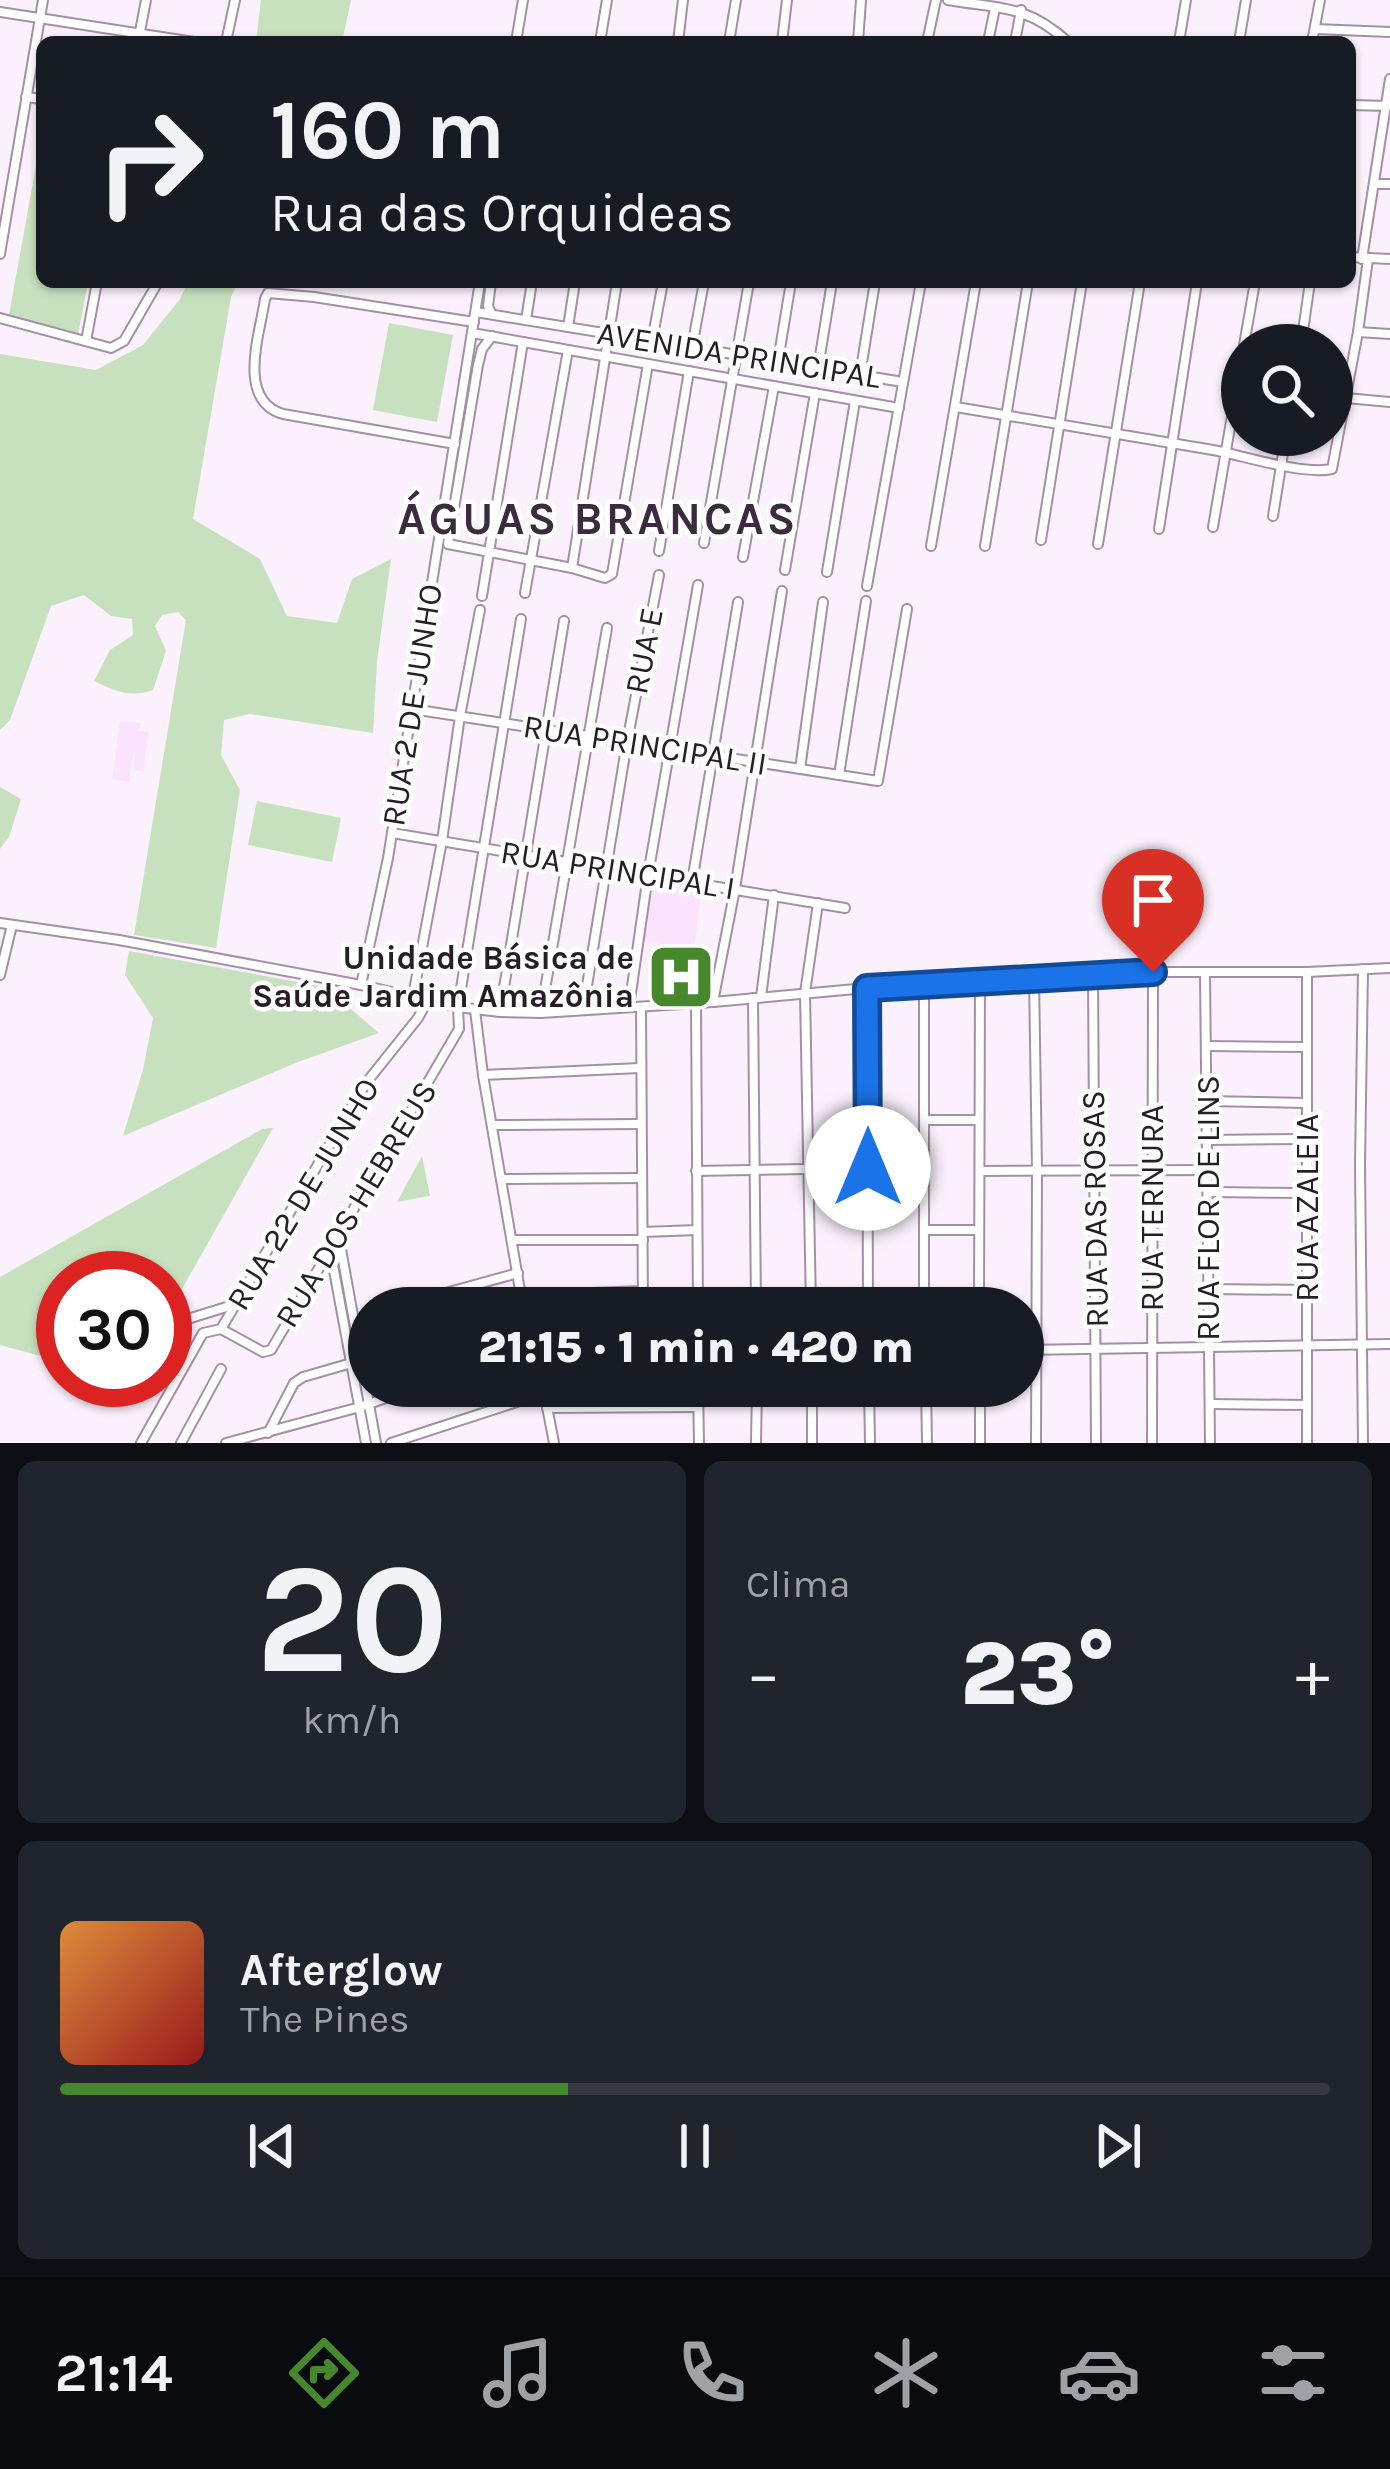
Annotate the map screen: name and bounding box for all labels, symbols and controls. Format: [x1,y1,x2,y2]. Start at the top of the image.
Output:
text: 160 m [270,81,505,179]
icon: right [72,84,228,240]
text: Rua das Orquideas [270,181,734,245]
street label: AVENIDA PRINCIPAL [594,314,884,396]
map controls [1221,324,1353,456]
button: search [1221,324,1353,456]
district label: ÁGUAS BRANCAS [398,490,798,545]
street label: RUA 2 DE JUNHO [374,581,450,829]
street label: RUA E [617,605,671,697]
street label: RUA PRINCIPAL II [521,707,769,783]
street label: RUA PRINCIPAL I [498,833,738,907]
pin [1102,849,1204,972]
icon: arrive [1120,867,1186,933]
place label: Unidade Básica de Saúde Jardim Amazônia [252,939,634,1015]
hospital icon: Unidade Básica de Saúde Jardim Amazônia [646,942,716,1012]
street label: RUA 22 DE JUNHO [219,1071,387,1317]
street label: RUA DOS HEBREUS [267,1074,445,1334]
street label: RUA FLOR DE LINS [1189,1075,1227,1341]
street label: RUA DAS ROSAS [1074,1090,1116,1328]
street label: RUA TERNURA [1133,1104,1171,1312]
position arrow [805,1105,931,1231]
street label: RUA AZALEIA [1288,1114,1326,1302]
speed limit sign: 30 [36,1251,192,1407]
text: 21:15 · 1 min · 420 m [478,1321,914,1373]
text: 20 [255,1528,449,1710]
text: Clima [746,1561,850,1607]
text: 23° [960,1621,1116,1727]
text: − [746,1635,781,1713]
text: + [1295,1635,1330,1713]
text: km/h [303,1697,401,1743]
text: Afterglow [240,1944,443,1996]
text: The Pines [240,1996,410,2042]
icon: previous [239,2113,305,2179]
icon: pause [662,2113,728,2179]
icon: next [1085,2113,1151,2179]
icon: directions [282,2331,366,2415]
icon: music [476,2331,560,2415]
icon: phone [670,2331,754,2415]
icon: climate [864,2331,948,2415]
icon: car [1057,2331,1141,2415]
icon: filters [1251,2331,1335,2415]
text: 21:14 [55,2341,173,2405]

